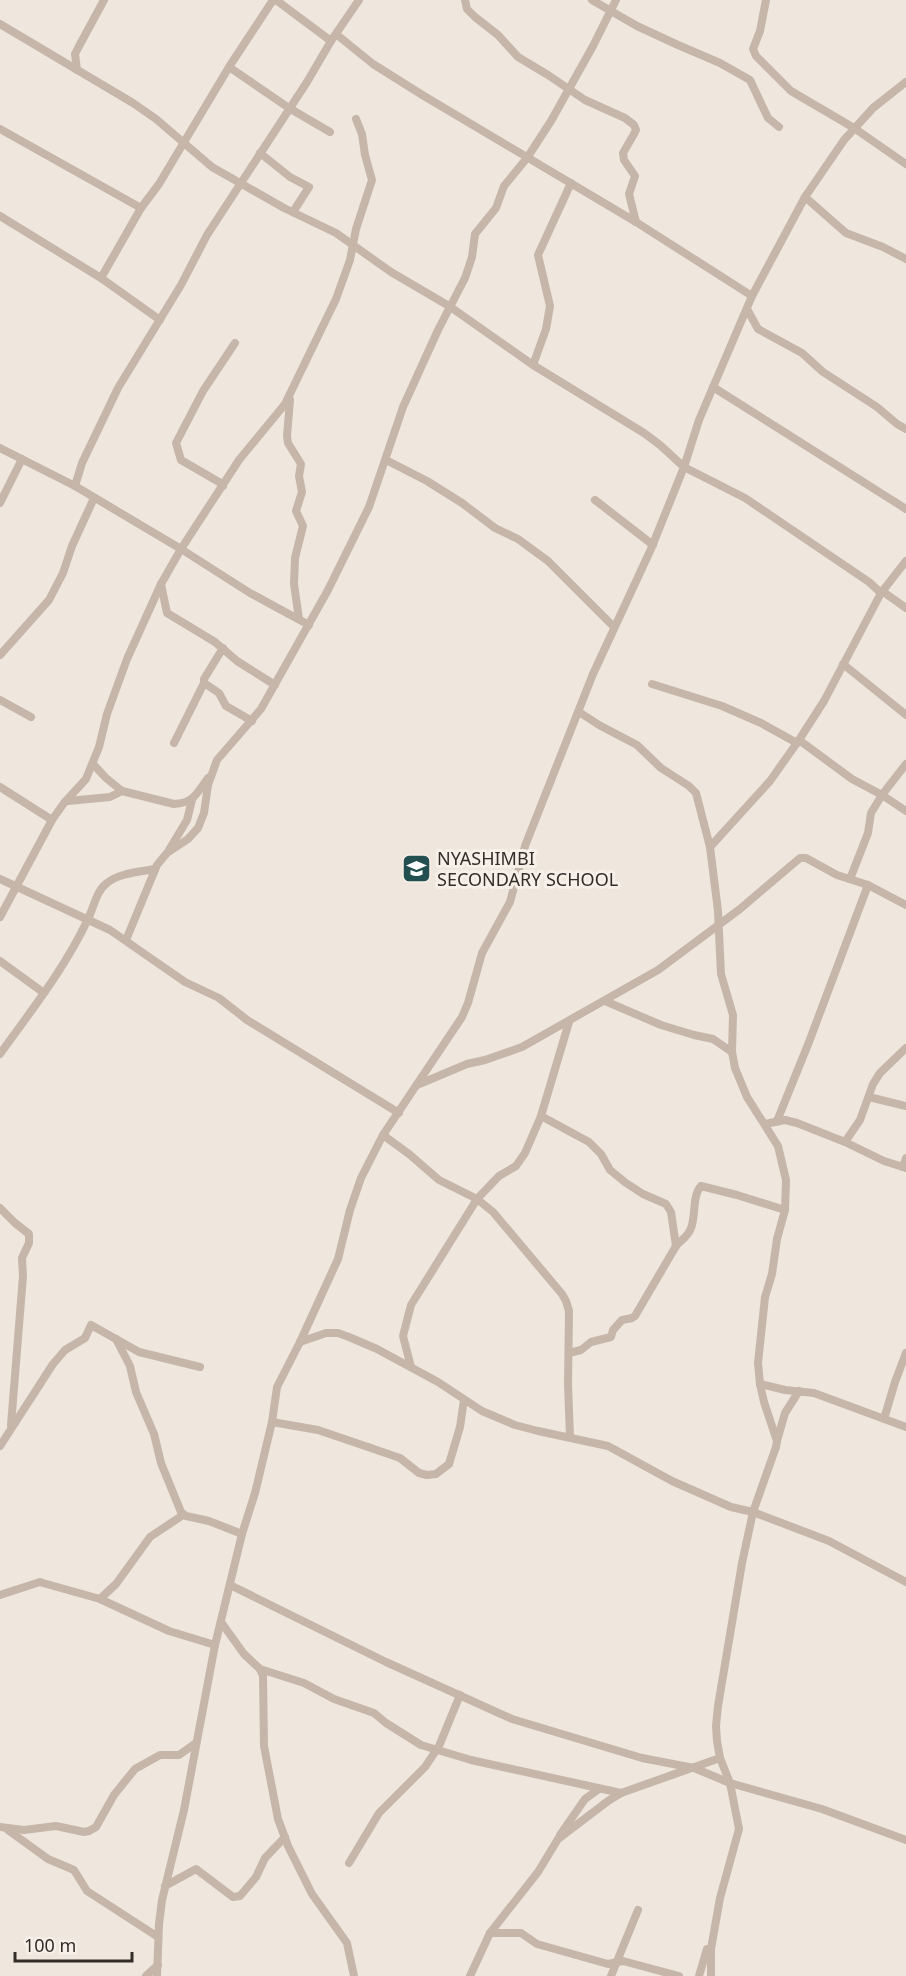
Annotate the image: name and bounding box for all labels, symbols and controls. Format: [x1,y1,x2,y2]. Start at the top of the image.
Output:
place label: NYASHIMBI SECONDARY SCHOOL [437,846,618,891]
school or university icon: NYASHIMBI SECONDARY SCHOOL [400,852,432,884]
scale bar [15,1925,132,1963]
text: 100 m [24,1933,76,1957]

